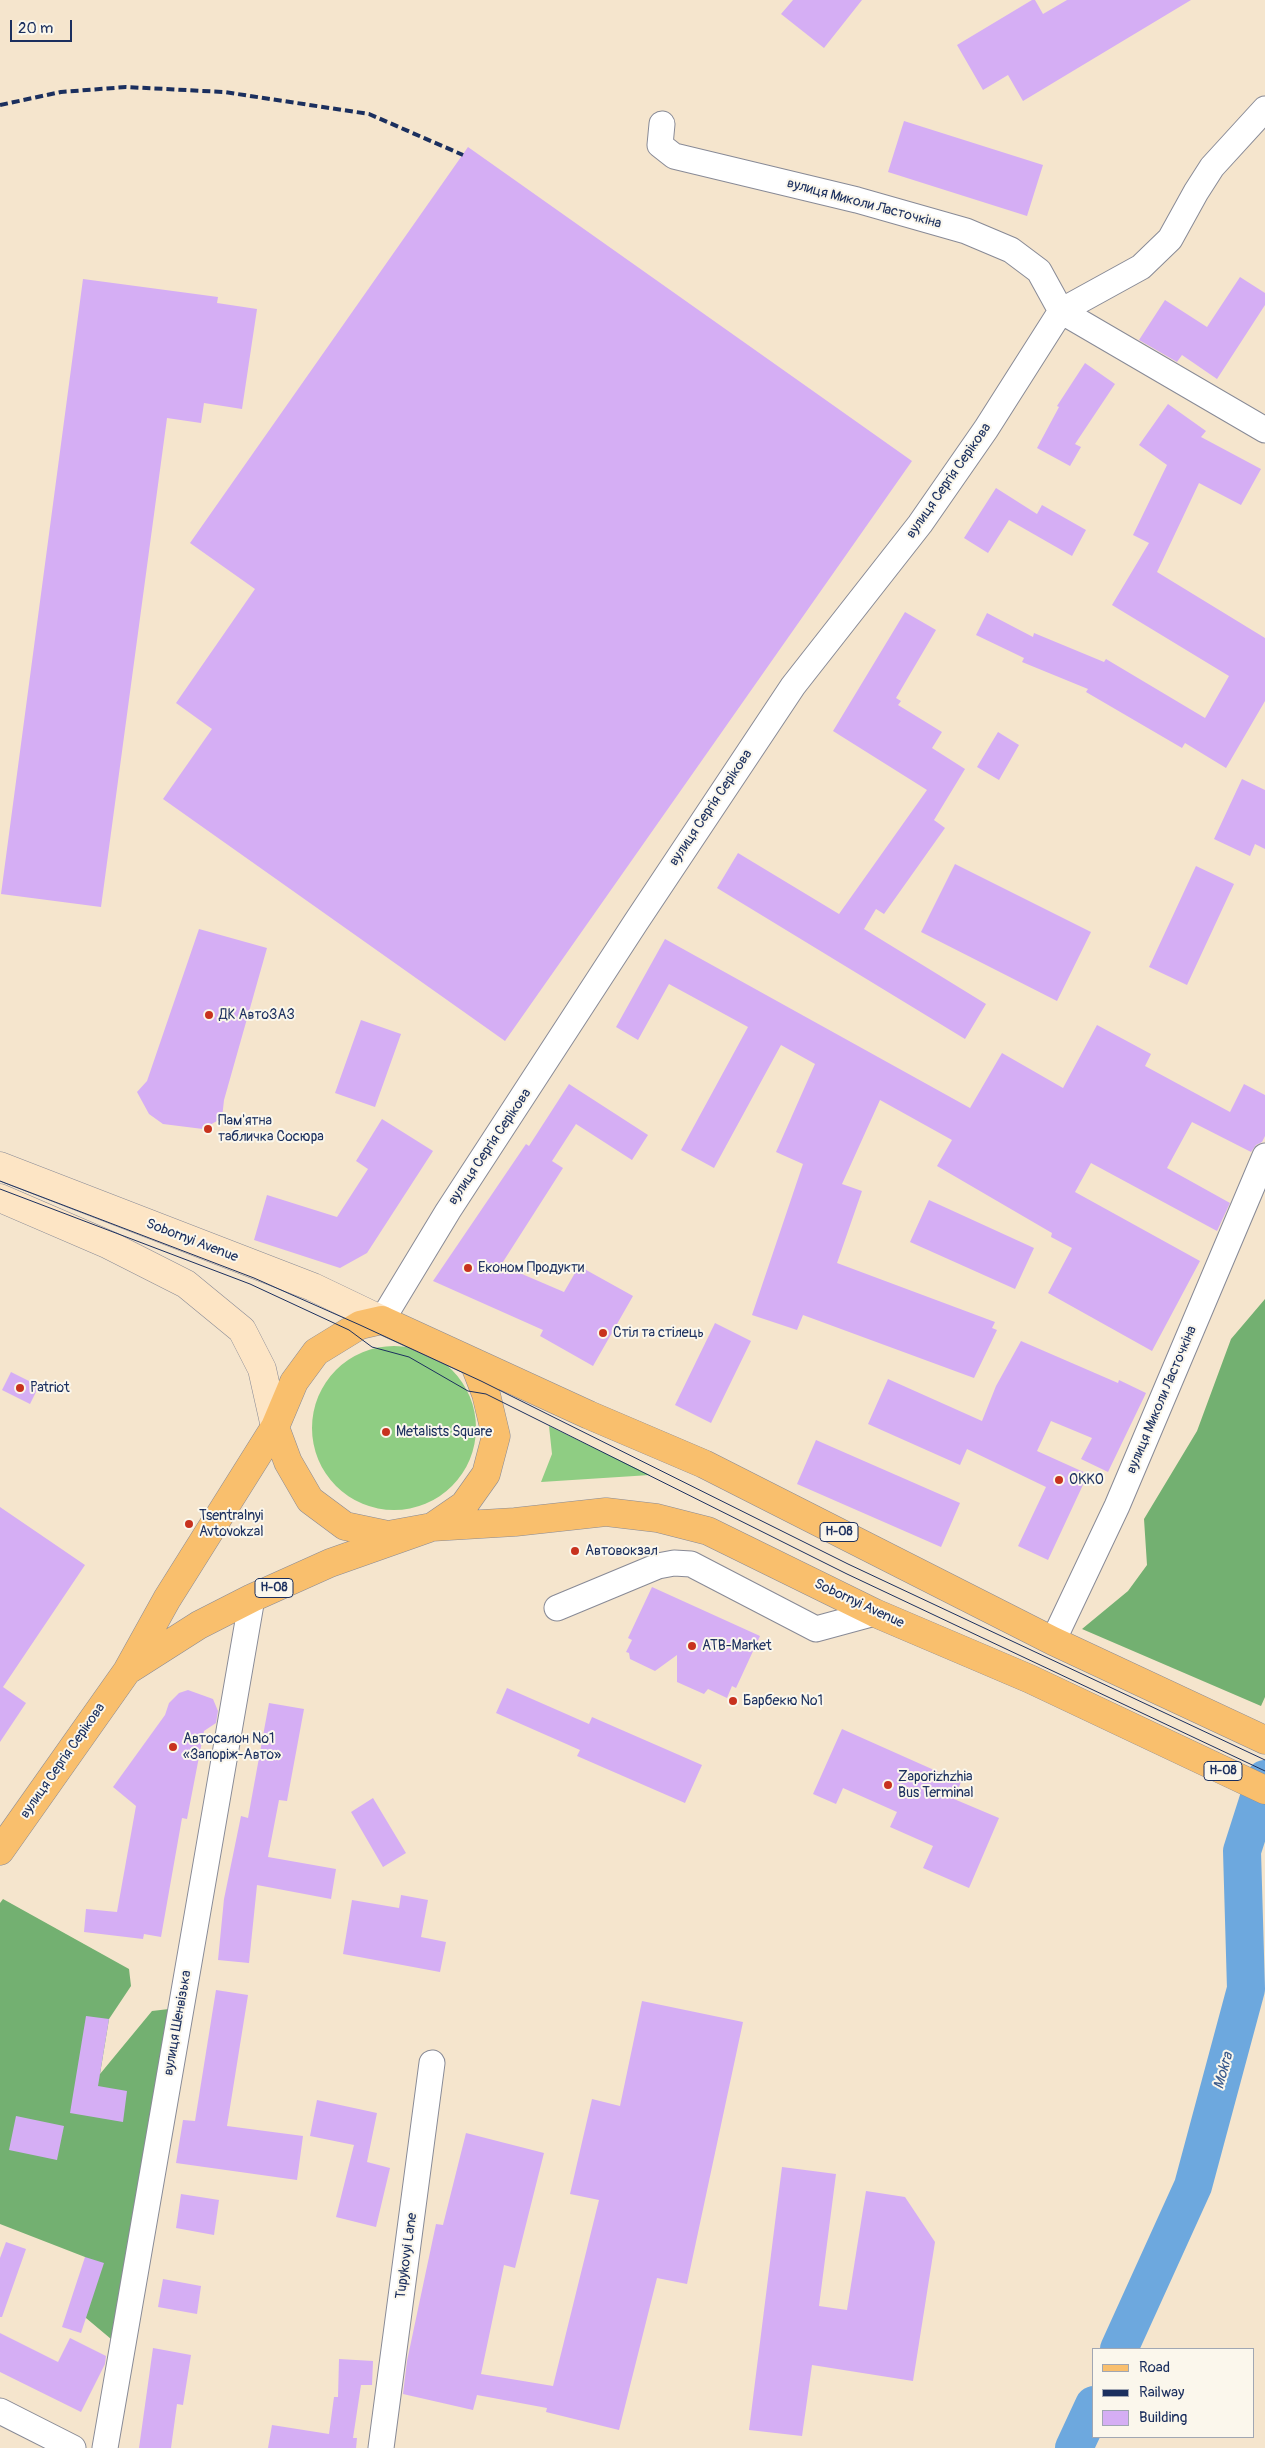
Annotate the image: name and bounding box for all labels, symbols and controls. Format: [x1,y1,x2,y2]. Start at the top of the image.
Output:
scale bar [12,10,75,42]
text: 20 m [18,19,53,38]
street label: вулиця Миколи Ласточкіна [785,175,943,233]
street label: вулиця Сергія Серікова [903,420,995,542]
street label: вулиця Сергія Серікова [666,747,756,869]
place label: ДК АвтоЗАЗ [219,1007,295,1023]
marker: ДК АвтоЗАЗ [203,1009,215,1021]
street label: вулиця Сергія Серікова [445,1086,535,1208]
place label: Пам'ятна табличка Сосюра [218,1113,324,1146]
marker: Пам'ятна табличка Сосюра [202,1123,214,1135]
street label: Sobornyi Avenue [144,1216,240,1266]
place label: Економ Продукти [478,1260,584,1276]
marker: Економ Продукти [462,1262,474,1274]
street label: вулиця Миколи Ласточкіна [1123,1323,1201,1477]
place label: Стіл та стілець [613,1325,704,1341]
marker: Стіл та стілець [597,1327,609,1339]
place label: Patriot [30,1380,70,1396]
marker: Patriot [14,1382,26,1394]
place label: Metalists Square [396,1424,492,1440]
marker: Metalists Square [380,1426,392,1438]
place label: OKKO [1069,1472,1104,1488]
marker: OKKO [1053,1474,1065,1486]
place label: Tsentralnyi Avtovokzal [199,1508,263,1540]
marker: Tsentralnyi Avtovokzal [183,1518,195,1530]
road number: Н-08 [820,1522,858,1541]
place label: Автовокзал [585,1543,658,1559]
marker: Автовокзал [569,1545,581,1557]
street label: Sobornyi Avenue [811,1576,907,1632]
road number: Н-08 [255,1579,293,1598]
place label: ATB-Market [702,1638,772,1654]
marker: ATB-Market [686,1640,698,1652]
place label: Барбекю №1 [743,1693,823,1709]
marker: Барбекю №1 [727,1695,739,1707]
street label: вулиця Сергія Серікова [17,1700,109,1822]
place label: Автосалон №1 «Запоріж-Авто» [183,1731,281,1764]
marker: Автосалон №1 «Запоріж-Авто» [167,1741,179,1753]
road number: Н-08 [1204,1762,1242,1780]
place label: Zaporizhzhia Bus Terminal [898,1769,974,1801]
marker: Zaporizhzhia Bus Terminal [882,1779,894,1791]
street label: вулиця Шенвізька [160,1969,196,2077]
water label: Mokra [1210,2051,1238,2091]
street label: Tupykovyi Lane [393,2212,421,2300]
legend [1092,2348,1255,2438]
text: Road [1139,2358,1170,2377]
text: Railway [1139,2383,1184,2402]
text: Building [1139,2408,1187,2427]

